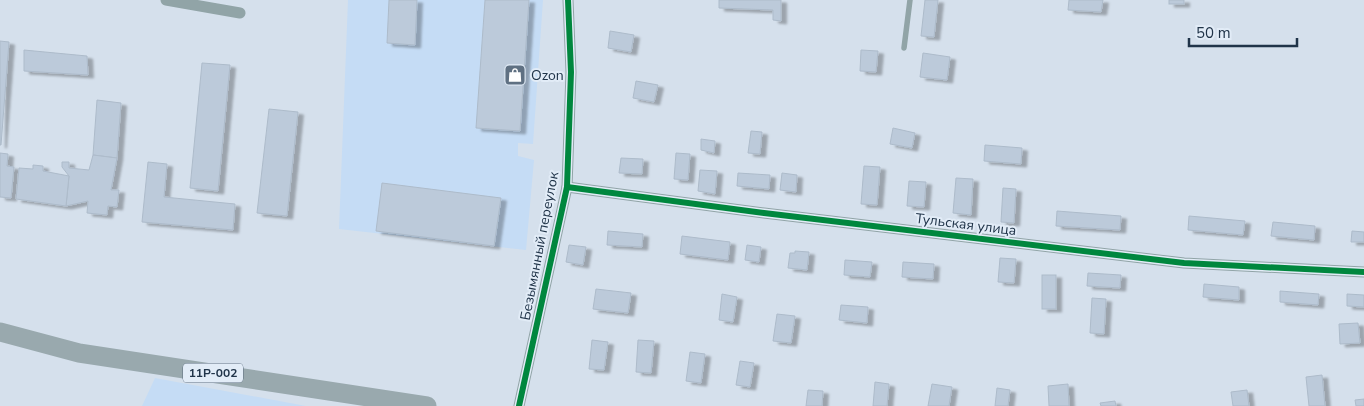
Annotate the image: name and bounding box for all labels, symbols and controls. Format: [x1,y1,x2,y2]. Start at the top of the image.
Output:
scale bar [1189,15,1296,47]
text: 50 m [1196,23,1231,43]
shop icon: Ozon [503,63,527,87]
place label: Ozon [531,66,564,85]
street label: Безымянный переулок [516,170,563,322]
street label: Тульская улица [914,209,1018,240]
road number: 11Р-002 [183,363,243,382]

